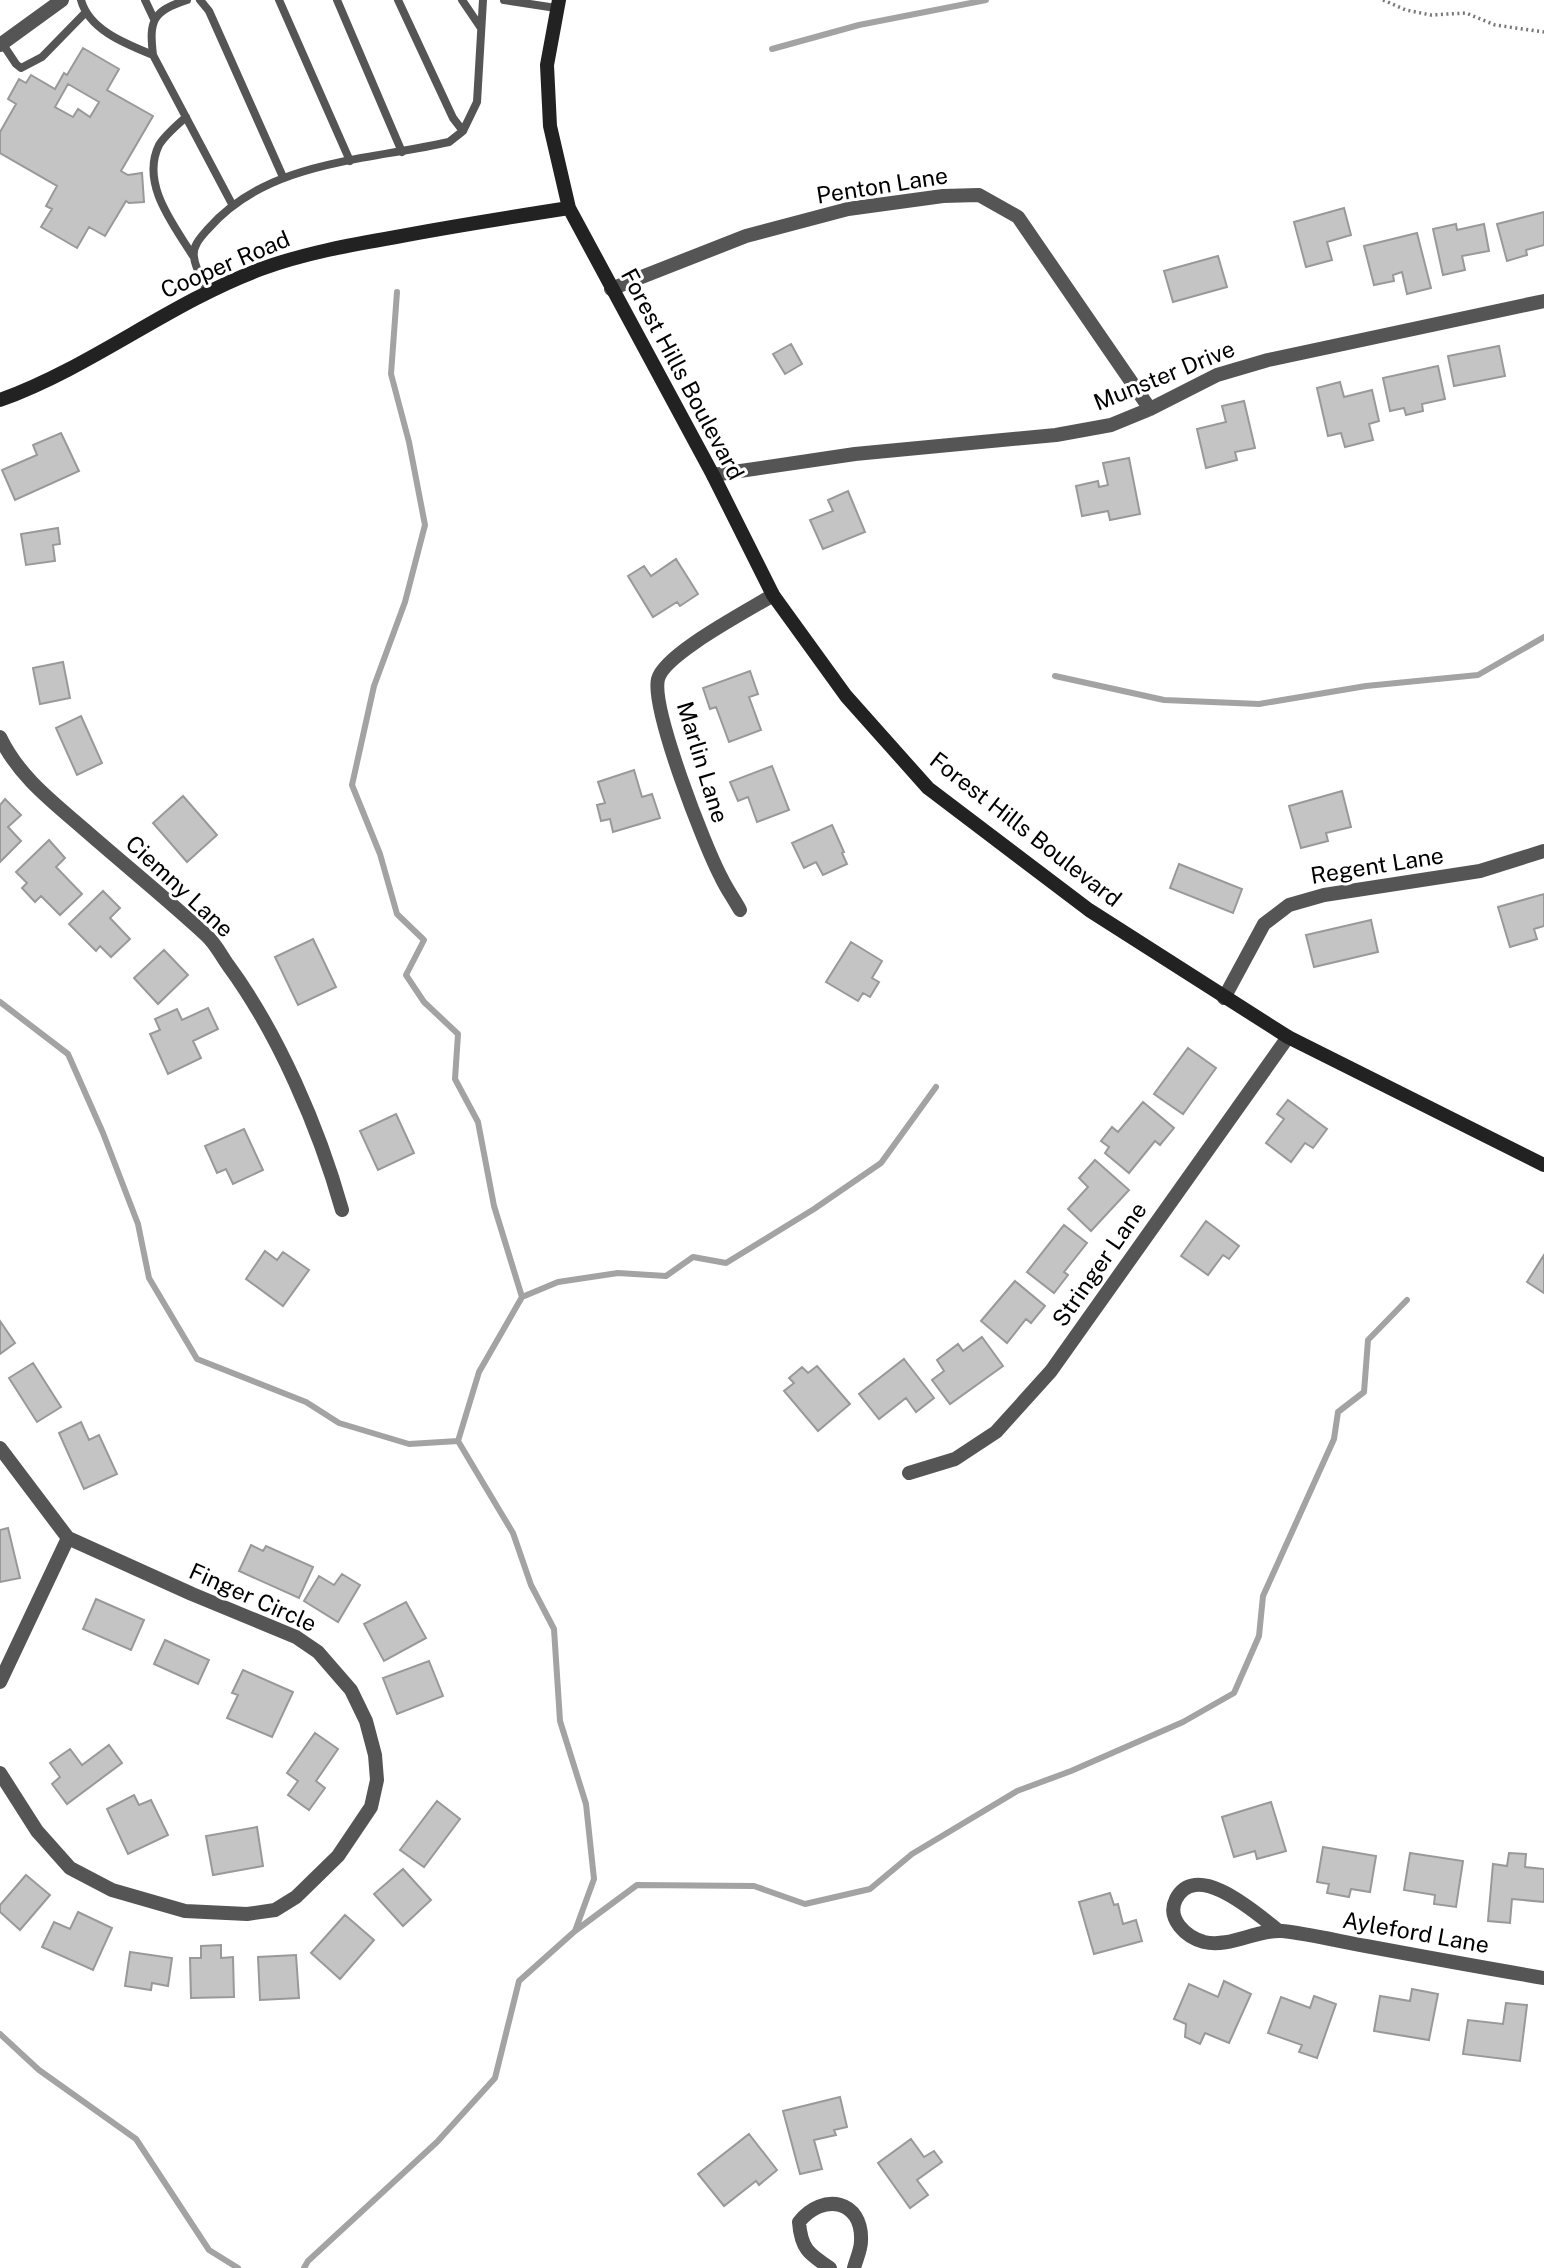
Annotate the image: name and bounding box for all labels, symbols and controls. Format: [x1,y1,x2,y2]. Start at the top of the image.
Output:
street label: Penton Lane [814,161,950,209]
street label: Cooper Road [156,225,294,303]
street label: Forest Hills Boulevard [616,264,750,484]
street label: Munster Drive [1090,334,1238,416]
street label: Marlin Lane [672,698,734,826]
street label: Forest Hills Boulevard [925,746,1127,912]
street label: Ciemny Lane [121,829,239,943]
street label: Regent Lane [1309,841,1445,889]
street label: Stringer Lane [1046,1197,1152,1331]
street label: Finger Circle [185,1557,321,1637]
street label: Ayleford Lane [1341,1906,1491,1958]

